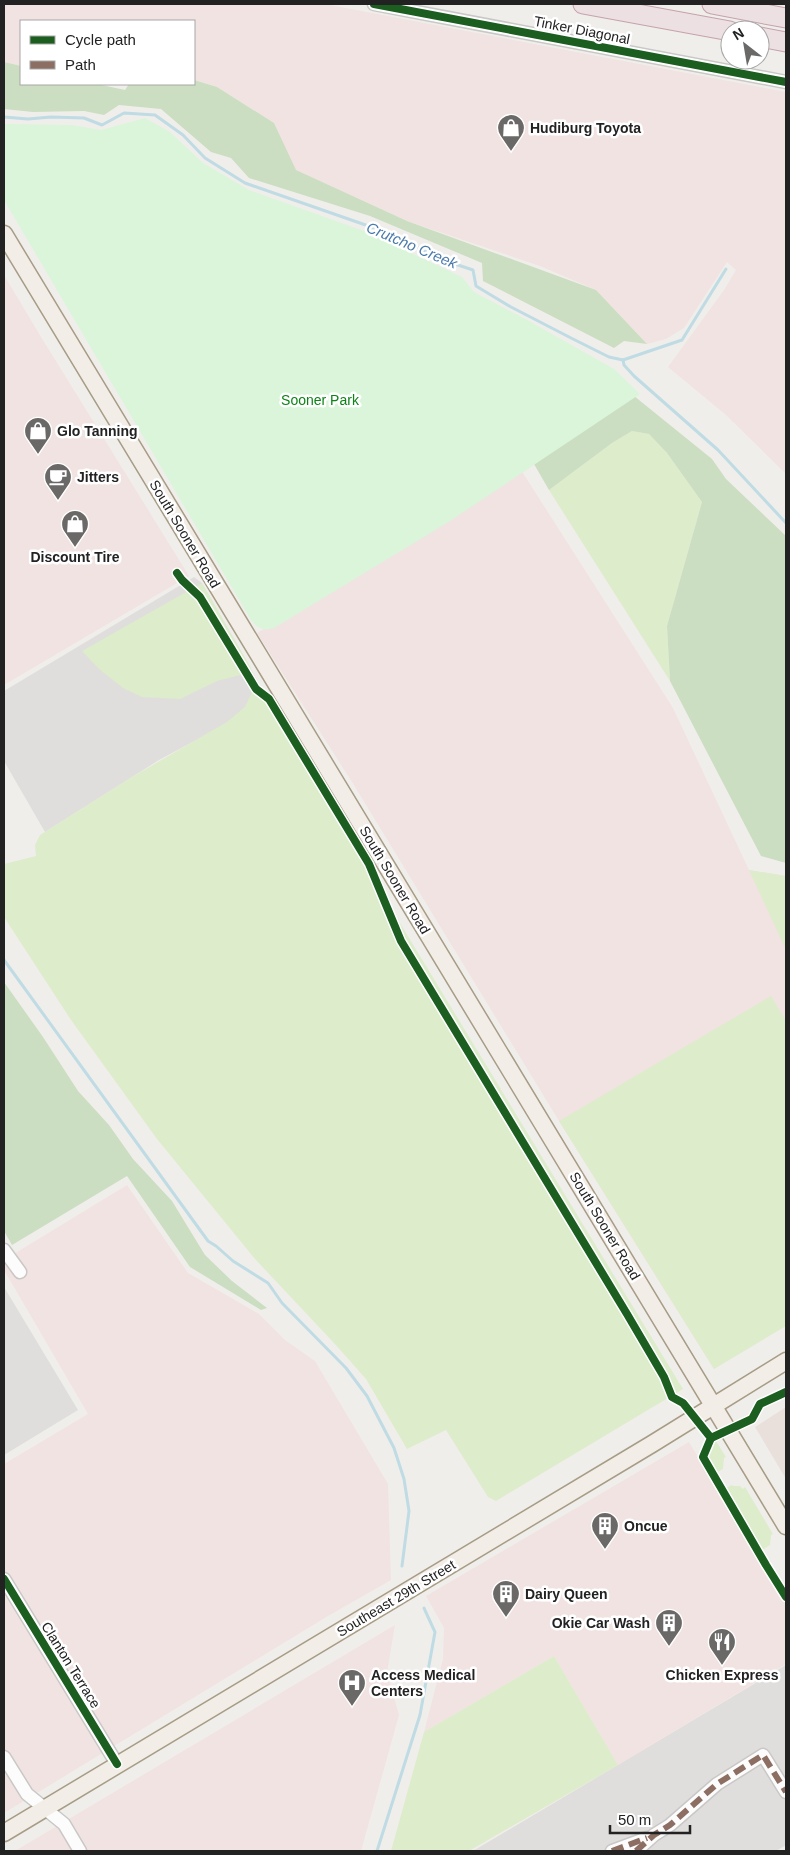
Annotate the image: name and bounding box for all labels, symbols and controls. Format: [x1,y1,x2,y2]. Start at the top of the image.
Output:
street label: Tinker Diagonal [533,13,631,47]
legend [20,20,195,85]
north arrow [720,20,770,70]
text: N [730,24,747,43]
text: Cycle path [65,31,136,48]
text: Path [65,56,96,73]
shop icon: Hudiburg Toyota [496,113,526,152]
place label: Hudiburg Toyota [530,120,641,136]
water label: Crutcho Creek [364,218,461,272]
park label: Sooner Park [281,392,360,408]
shop icon: Glo Tanning [23,416,53,455]
place label: Glo Tanning [57,423,138,439]
cafe icon: Jitters [43,462,73,501]
place label: Jitters [77,469,119,485]
street label: South Sooner Road [146,477,224,591]
shop icon: Discount Tire [60,509,90,548]
place label: Discount Tire [30,549,120,565]
street label: South Sooner Road [356,823,434,937]
street label: South Sooner Road [566,1169,644,1283]
building icon: Oncue [590,1511,620,1550]
place label: Oncue [624,1518,668,1534]
street label: Southeast 29th Street [334,1556,458,1640]
building icon: Dairy Queen [491,1579,521,1618]
place label: Dairy Queen [525,1586,607,1602]
building icon: Okie Car Wash [654,1608,684,1647]
place label: Okie Car Wash [552,1615,650,1631]
street label: Clanton Terrace [38,1619,104,1711]
restaurant icon: Chicken Express [707,1627,737,1666]
place label: Access Medical Centers [371,1667,475,1699]
place label: Chicken Express [666,1667,779,1683]
hospital icon: Access Medical Centers [337,1668,367,1707]
scale bar [610,1802,690,1834]
text: 50 m [618,1811,651,1828]

